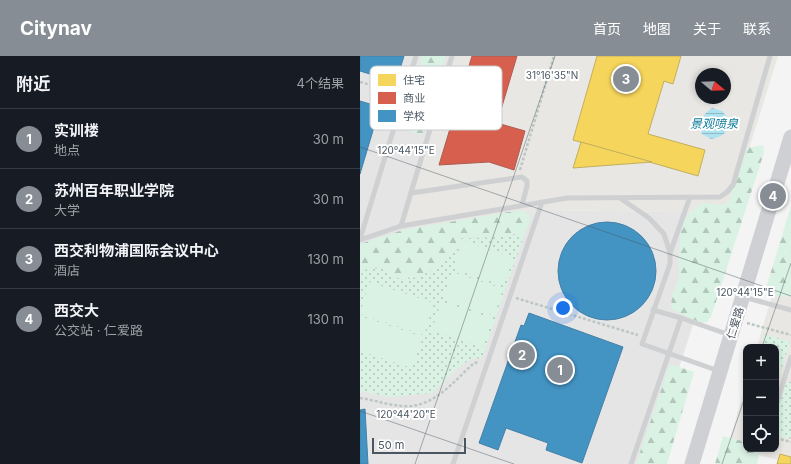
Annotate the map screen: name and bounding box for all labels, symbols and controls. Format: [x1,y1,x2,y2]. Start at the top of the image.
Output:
text: Citynav [20,17,92,40]
text: 首页 [593,20,621,37]
text: 地图 [643,20,671,37]
text: 关于 [693,20,721,37]
text: 联系 [743,20,771,37]
pin: 3 [613,64,639,94]
legend [370,66,502,130]
north arrow [695,68,731,104]
text: 31°16'35"N [526,69,578,81]
text: 住宅 [403,73,425,87]
text: 附近 [16,74,50,94]
text: 4个结果 [297,75,344,91]
text: 商业 [403,91,425,105]
text: 学校 [403,109,425,123]
water label: 景观喷泉 [690,116,739,131]
text: 实训楼 [54,121,99,140]
text: 1 [26,131,32,147]
text: 30 m [313,131,344,147]
text: 地点 [54,142,80,158]
text: 120°44'15"E [377,144,435,156]
text: 苏州百年职业学院 [54,181,174,200]
pin: 4 [760,181,786,211]
text: 2 [25,191,33,207]
text: 30 m [313,191,344,207]
text: 大学 [54,202,80,218]
text: 西交利物浦国际会议中心 [54,241,219,260]
text: 3 [25,251,33,267]
text: 130 m [307,251,344,267]
text: 酒店 [54,262,80,278]
text: 120°44'15"E [716,286,774,298]
your location [553,298,573,318]
text: 西交大 [54,301,99,320]
street label: 仁爱路 [723,305,747,341]
text: 4 [25,311,33,327]
text: 130 m [307,311,344,327]
text: 公交站 · 仁爱路 [54,322,143,338]
pin: 2 [509,340,535,370]
map controls [743,344,779,452]
button: + [743,344,779,380]
pin: 1 [547,355,573,385]
button: − [743,380,779,416]
text: 120°44'20"E [376,408,436,420]
button: locate [743,416,779,452]
scale bar [372,436,466,455]
text: 50 m [378,438,404,452]

